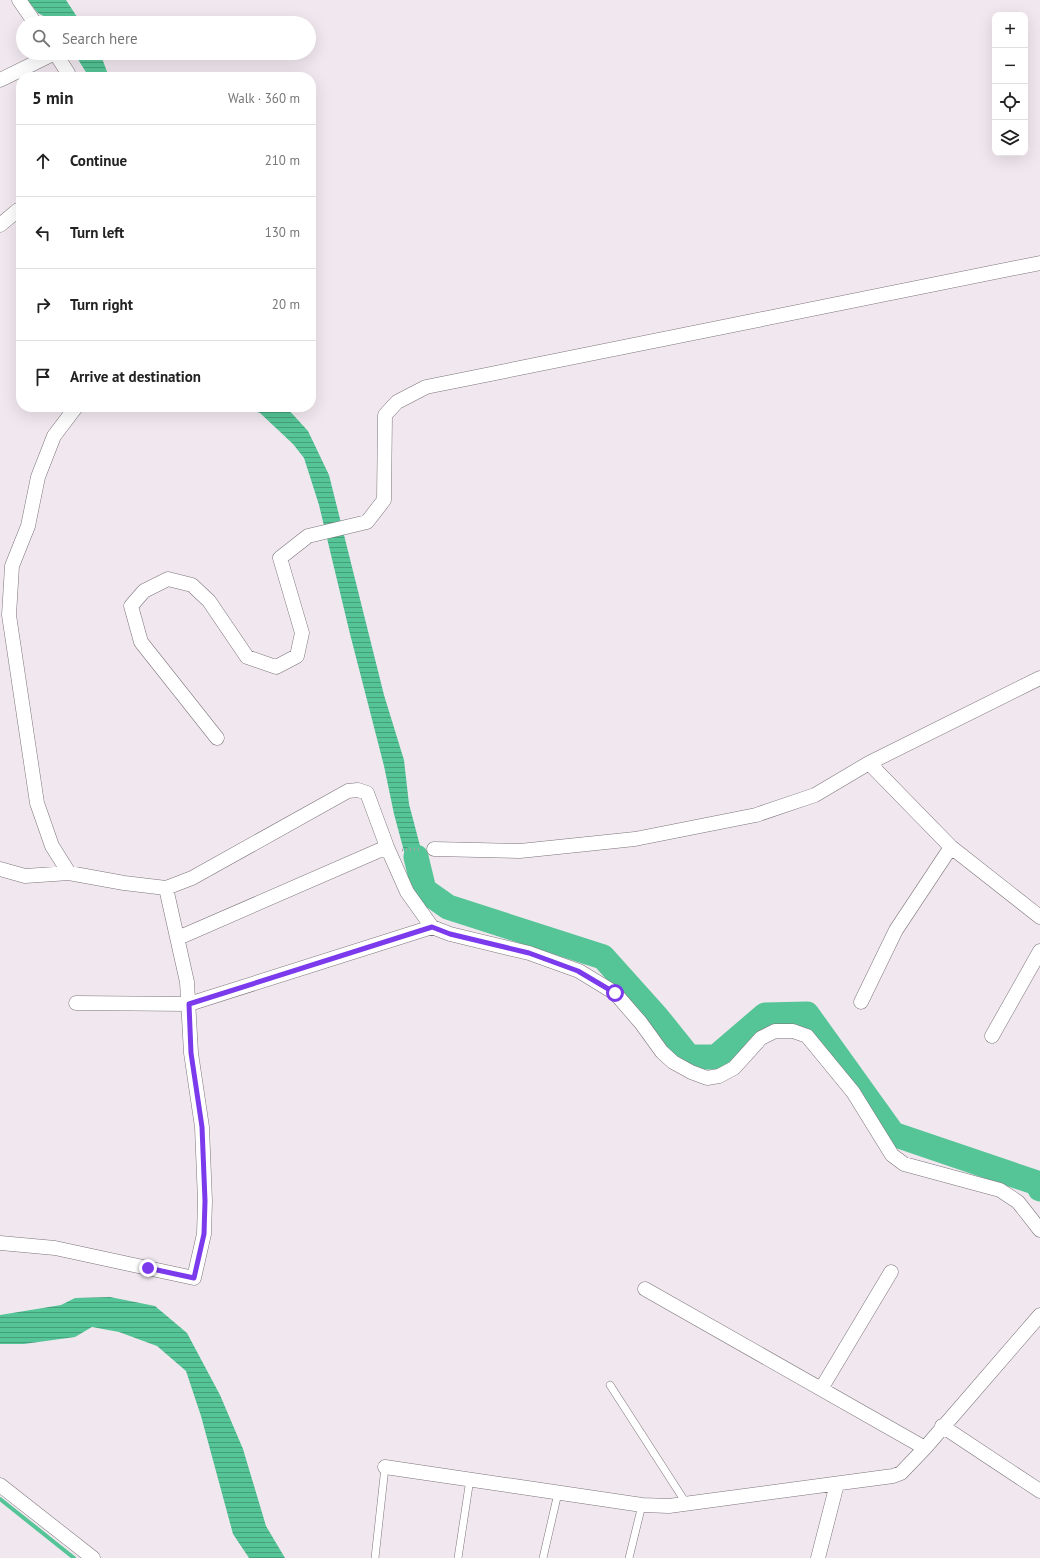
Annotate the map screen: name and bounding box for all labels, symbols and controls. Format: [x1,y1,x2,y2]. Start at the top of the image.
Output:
map controls [992,12,1028,156]
button: + [992,12,1028,48]
search box [16,16,316,60]
icon: search [30,27,52,49]
text: Search here [62,29,138,48]
button: − [992,48,1028,84]
button: locate [992,84,1028,120]
text: 5 min [32,87,73,109]
text: Walk · 360 m [228,90,300,107]
button: layers [992,120,1028,156]
icon: ahead [32,150,54,172]
text: Continue [70,151,127,170]
text: 210 m [265,152,300,169]
icon: left [32,222,54,244]
text: Turn left [70,223,124,242]
text: 130 m [265,224,300,241]
icon: right [32,294,54,316]
text: Turn right [70,295,133,314]
text: 20 m [272,296,300,313]
icon: arrive [32,366,54,388]
text: Arrive at destination [70,367,201,386]
route start [606,984,624,1002]
route end [139,1259,157,1277]

